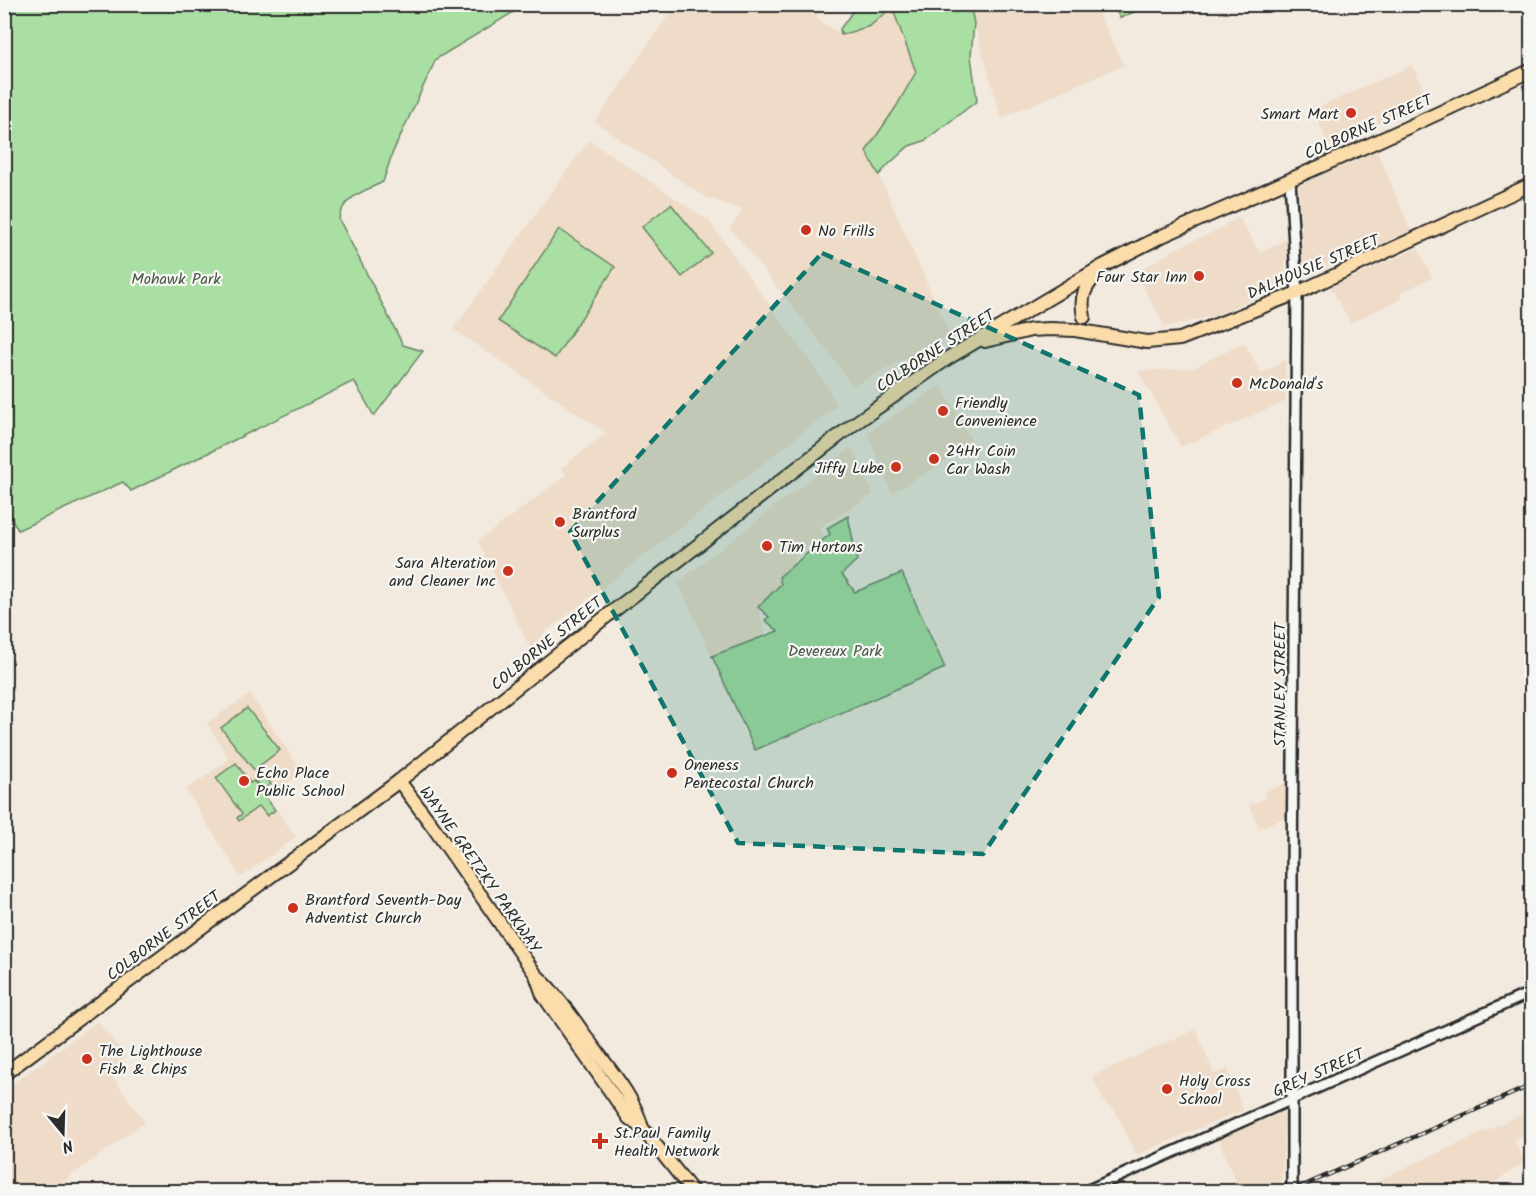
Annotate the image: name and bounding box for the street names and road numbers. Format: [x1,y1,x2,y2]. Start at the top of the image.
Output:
street label: COLBORNE STREET [1301,87,1438,167]
street label: DALHOUSIE STREET [1243,228,1385,307]
street label: COLBORNE STREET [871,302,1002,399]
street label: COLBORNE STREET [486,590,609,697]
street label: STANLEY STREET [1268,621,1293,748]
street label: WAYNE GRETZKY PARKWAY [413,781,547,959]
street label: COLBORNE STREET [101,884,228,988]
street label: GREY STREET [1269,1041,1370,1105]

